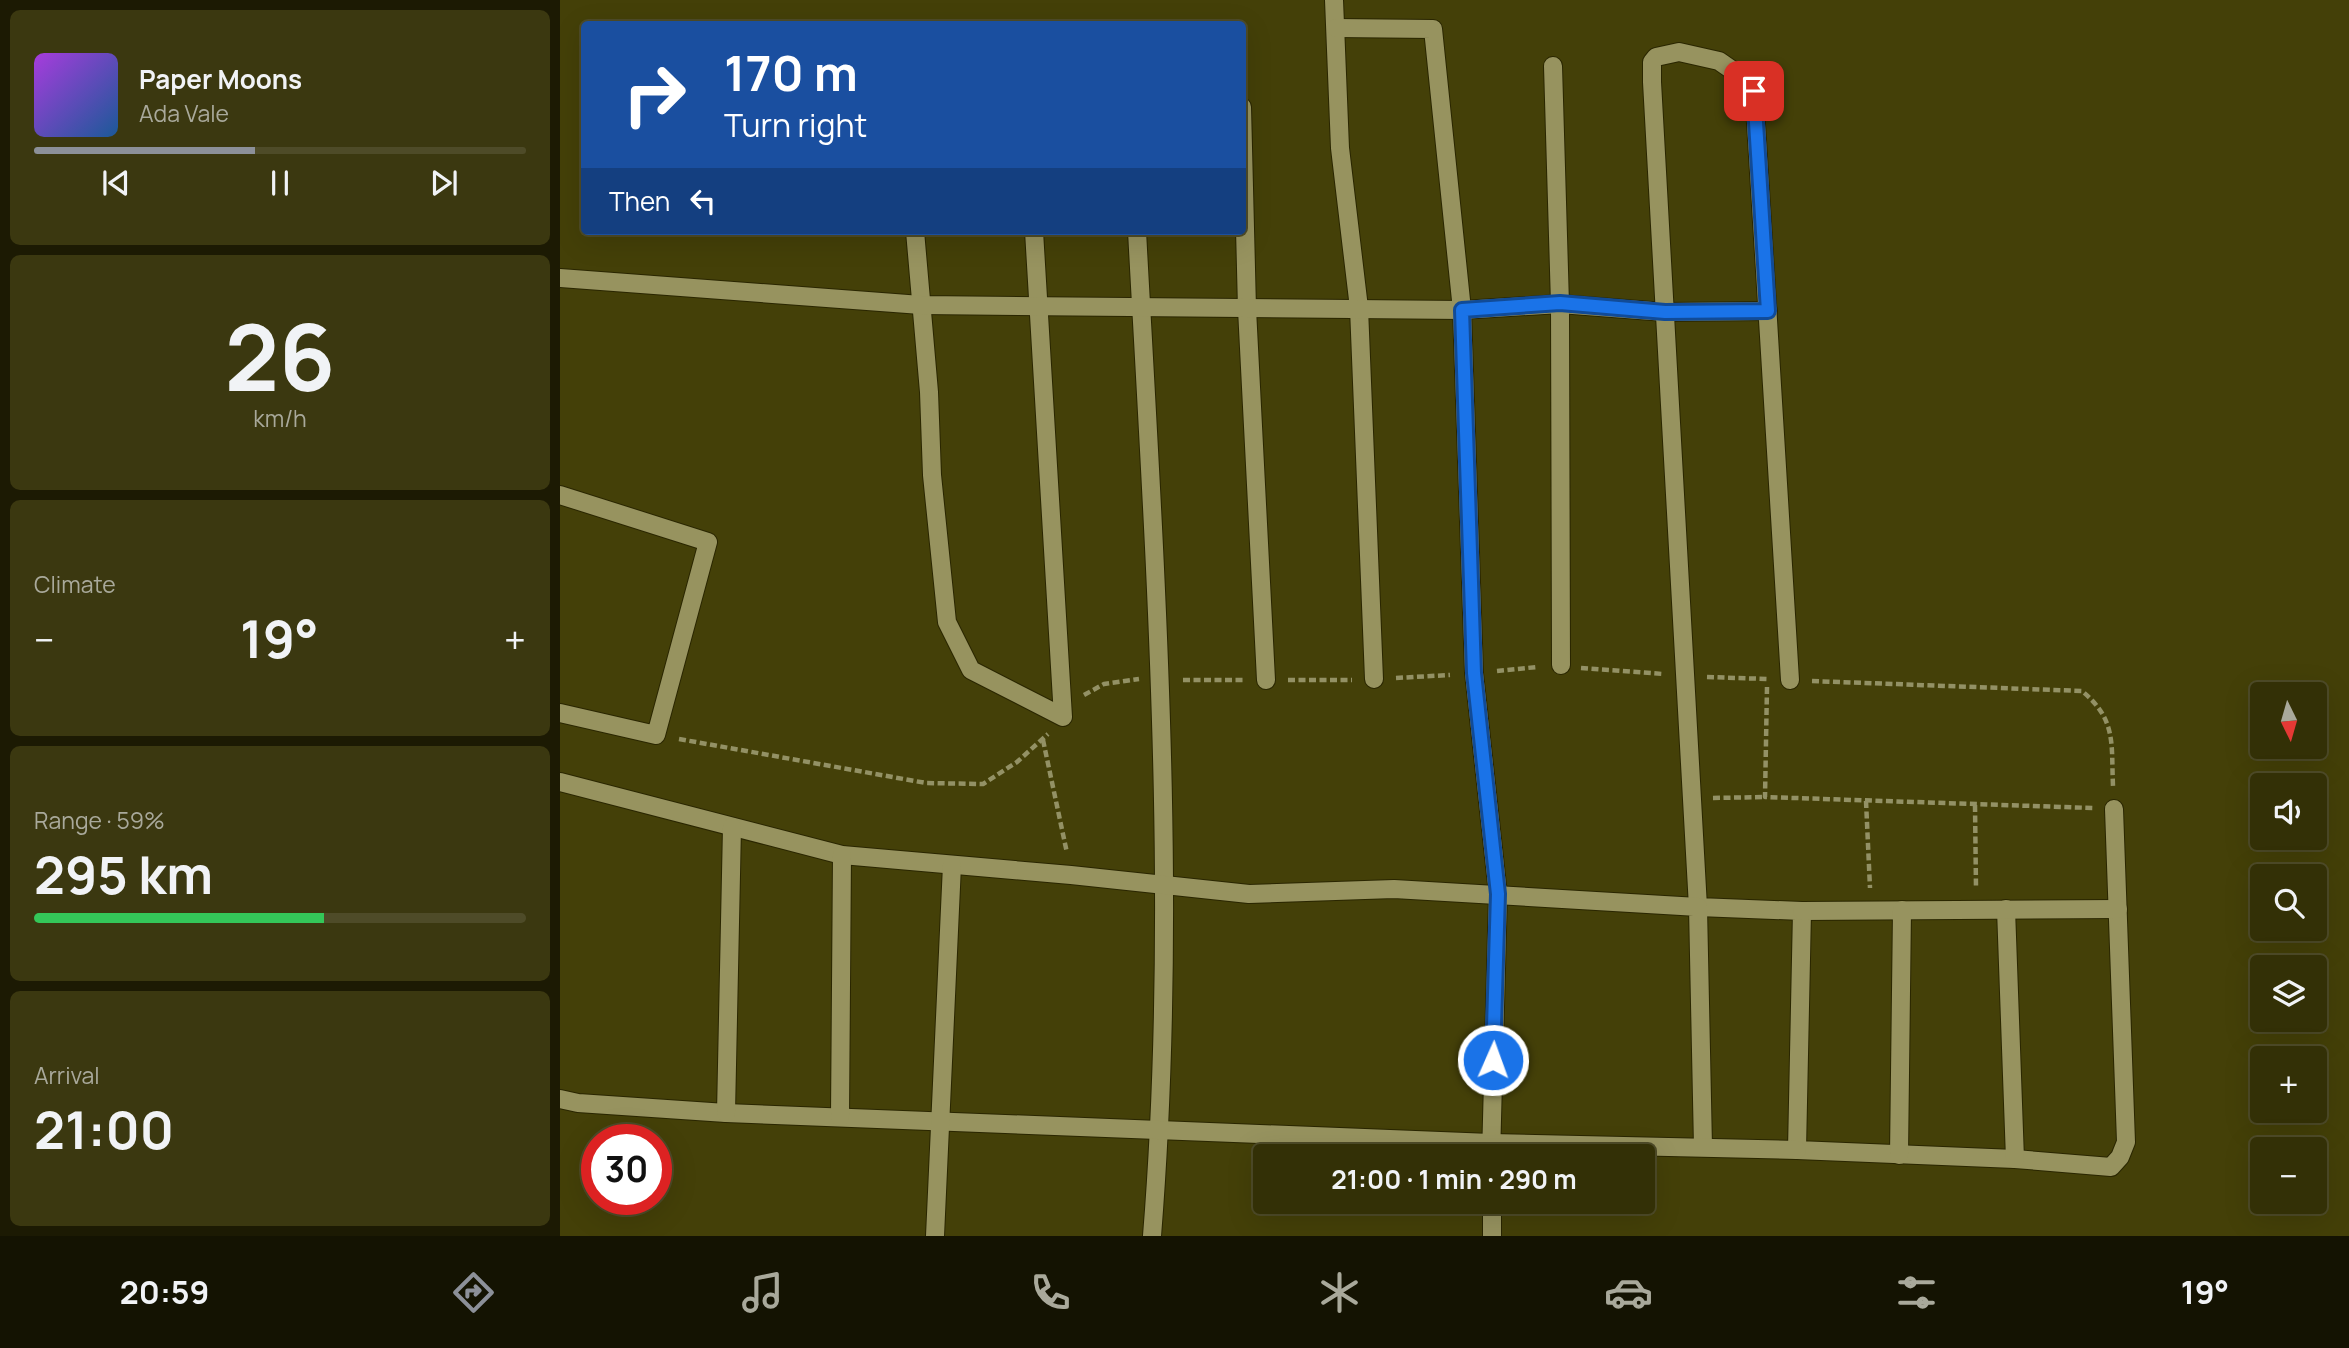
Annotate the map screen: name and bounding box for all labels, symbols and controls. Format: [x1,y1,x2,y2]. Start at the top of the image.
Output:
text: 170 m [724,39,858,106]
icon: right [609,49,700,140]
text: Paper Moons [139,61,302,97]
pin [1724,61,1784,121]
icon: arrive [1735,72,1773,110]
text: Ada Vale [139,97,229,129]
text: Turn right [724,103,867,147]
icon: previous [97,164,135,202]
icon: pause [261,164,299,202]
icon: next [425,164,463,202]
icon: left [684,182,722,220]
text: Then [609,183,670,219]
text: 26 [225,294,335,418]
text: km/h [253,402,307,434]
text: Climate [34,568,116,600]
text: 19° [240,603,319,674]
text: − [34,613,55,665]
text: + [504,613,526,665]
north arrow [2250,682,2328,760]
map controls [2250,682,2327,1214]
button: sound [2250,773,2327,850]
text: Range · 59% [34,804,165,836]
text: 295 km [34,839,213,910]
button: search [2250,864,2327,941]
button: layers [2250,955,2327,1032]
position arrow [1456,1023,1530,1097]
button: + [2250,1046,2327,1123]
text: Arrival [34,1059,100,1091]
text: 21:00 [34,1094,174,1165]
speed limit sign: 30 [581,1124,672,1215]
button: − [2250,1137,2327,1214]
text: 21:00 · 1 min · 290 m [1331,1161,1577,1197]
icon: directions [449,1268,498,1317]
icon: music [738,1268,787,1317]
icon: phone [1026,1268,1075,1317]
icon: climate [1315,1268,1364,1317]
icon: car [1604,1268,1653,1317]
icon: filters [1892,1268,1941,1317]
text: 20:59 [120,1270,210,1314]
text: 19° [2181,1270,2229,1314]

